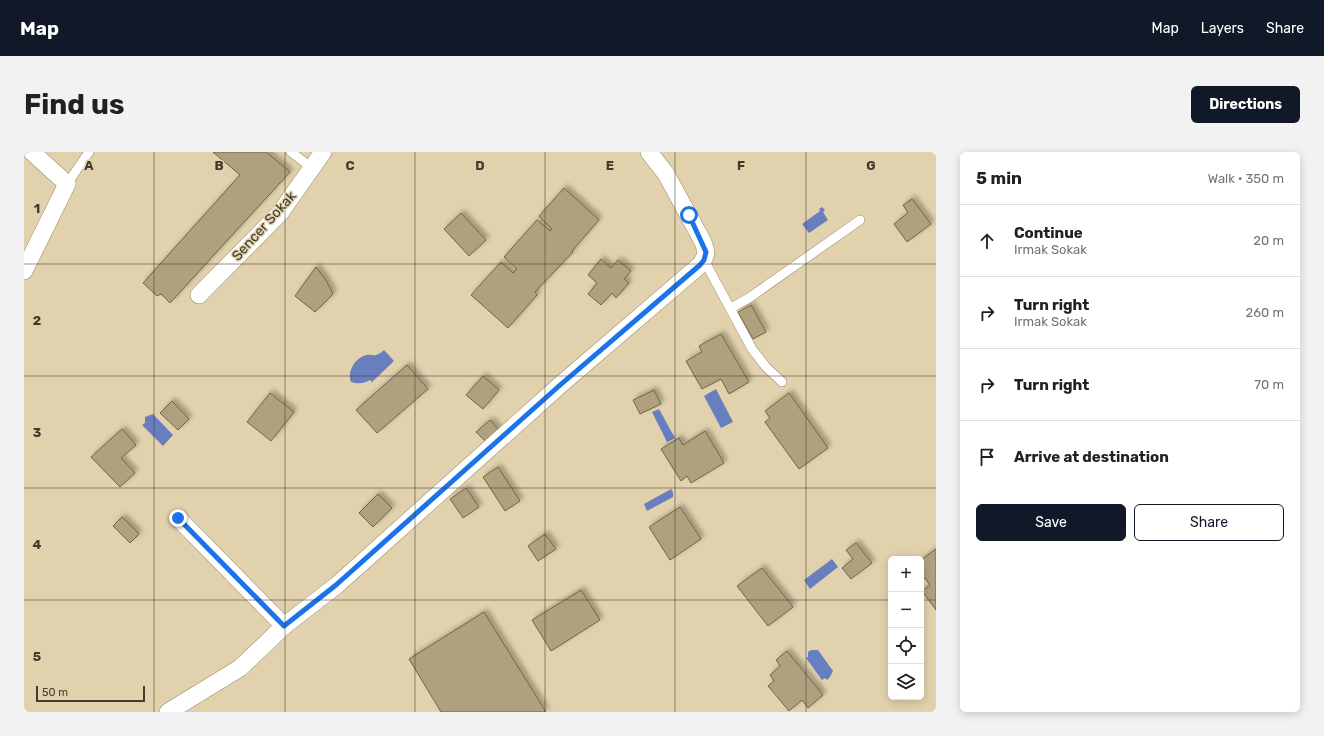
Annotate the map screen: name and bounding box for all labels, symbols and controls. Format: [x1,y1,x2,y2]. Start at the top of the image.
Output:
text: Map [20,17,59,40]
text: Map [1152,20,1179,37]
text: Layers [1201,20,1244,37]
text: Share [1266,20,1304,37]
button: Directions [1191,86,1300,123]
text: Find us [24,88,124,121]
text: A [84,158,94,173]
text: B [214,158,224,173]
text: C [345,158,355,173]
text: D [475,158,485,173]
text: E [606,158,614,173]
text: F [737,158,745,173]
text: G [866,158,876,173]
text: 5 min [976,168,1022,188]
text: Walk · 350 m [1208,171,1284,186]
street label: Sencer Sokak [228,187,300,264]
text: 1 [34,201,40,216]
route start [680,206,698,224]
text: Continue [1014,224,1083,242]
icon: ahead [976,230,998,252]
text: 20 m [1253,233,1284,248]
text: Irmak Sokak [1014,242,1087,257]
text: Turn right [1014,296,1089,314]
icon: right [976,302,998,324]
text: 260 m [1246,305,1284,320]
text: 2 [33,313,41,328]
text: Irmak Sokak [1014,314,1087,329]
icon: right [976,374,998,396]
text: Turn right [1014,376,1089,394]
text: 70 m [1254,377,1284,392]
text: 3 [33,425,42,440]
icon: arrive [976,446,998,468]
text: Arrive at destination [1014,448,1169,466]
button: Save [976,504,1126,541]
button: Share [1134,504,1284,541]
route end [169,509,187,527]
text: 4 [33,537,42,552]
map controls [888,556,924,700]
button: + [888,556,924,592]
button: − [888,592,924,628]
button: locate [888,628,924,664]
text: 5 [33,649,41,664]
button: layers [888,664,924,700]
scale bar [36,684,145,703]
text: 50 m [42,686,68,699]

